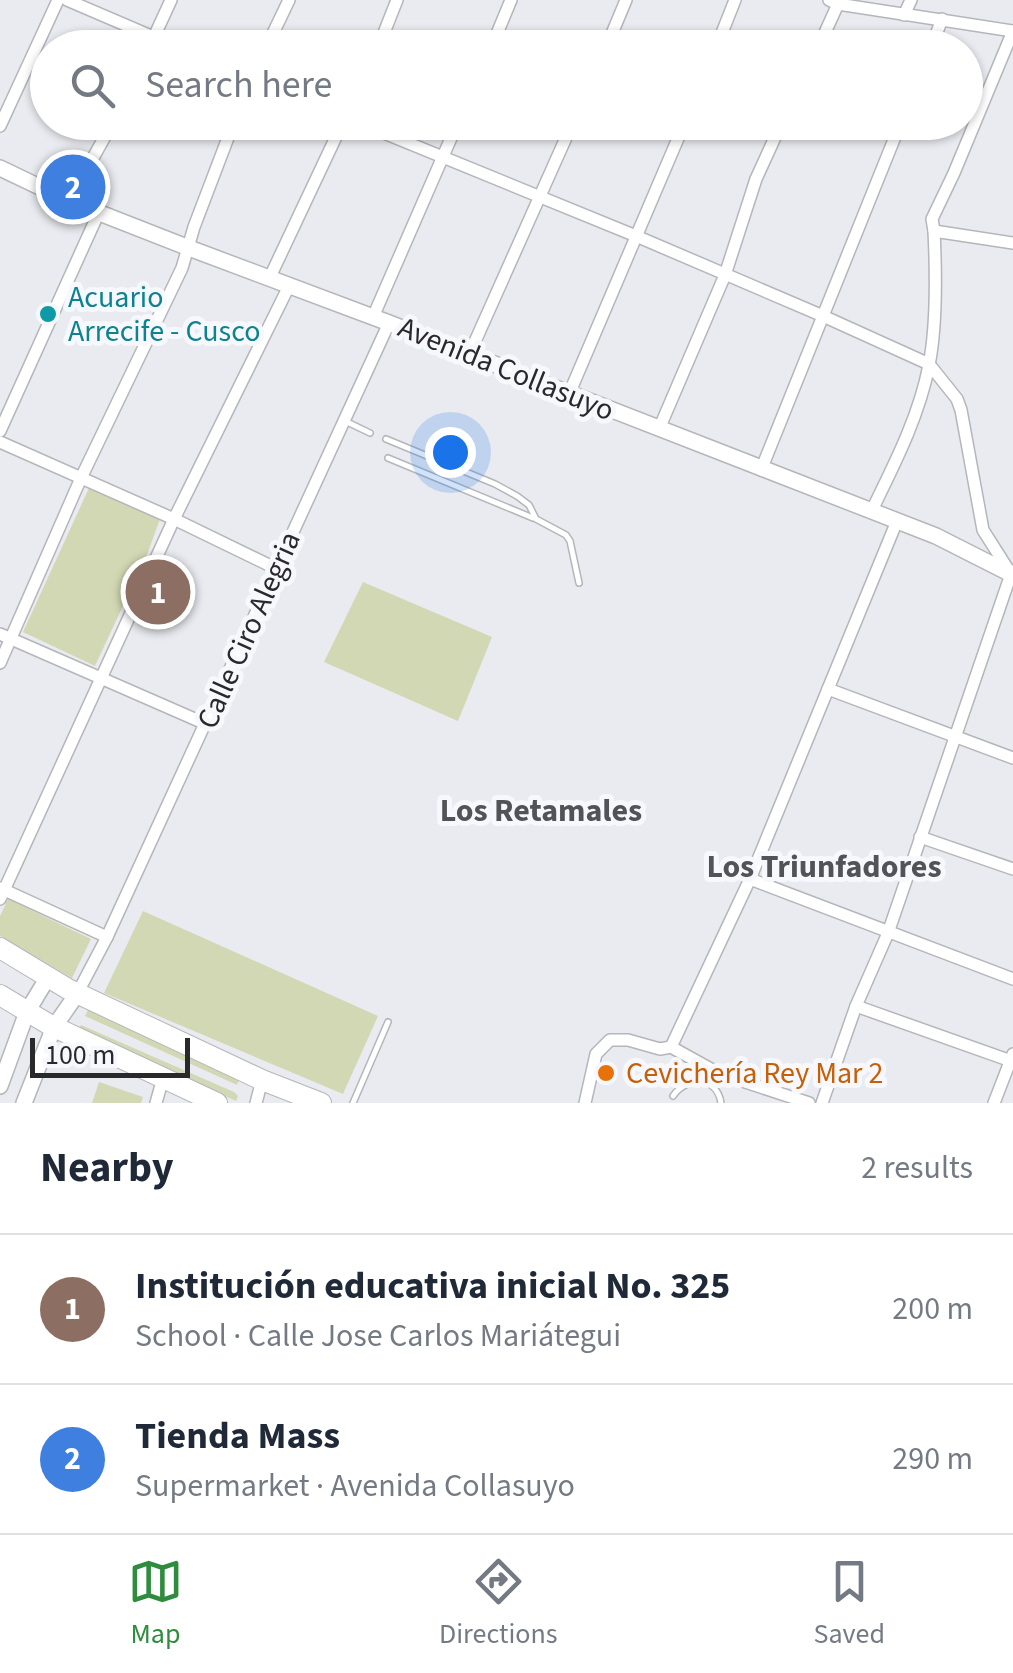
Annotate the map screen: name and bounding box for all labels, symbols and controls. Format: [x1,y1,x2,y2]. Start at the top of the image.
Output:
search box [30,30,983,140]
icon: search [65,58,120,113]
text: Search here [145,58,332,112]
pin: 2 [40,150,106,224]
place label: Acuario Arrecife - Cusco [68,276,260,353]
marker: Acuario Arrecife - Cusco [37,303,59,325]
street label: Avenida Collasuyo [392,306,620,432]
your location [425,427,476,478]
street label: Calle Ciro Alegria [186,524,312,736]
pin: 1 [126,554,190,630]
district label: Los Retamales [440,788,642,834]
district label: Los Triunfadores [706,844,942,890]
scale bar [30,1033,190,1078]
text: 100 m [45,1035,116,1075]
place label: Cevichería Rey Mar 2 [626,1052,883,1095]
marker: Cevichería Rey Mar 2 [595,1062,617,1084]
text: Nearby [40,1138,174,1198]
text: 2 results [861,1145,973,1191]
text: Institución educativa inicial No. 325 [135,1259,730,1313]
text: 1 [64,1286,81,1332]
text: 200 m [892,1286,973,1332]
text: School · Calle Jose Carlos Mariátegui [135,1313,621,1359]
text: Tienda Mass [135,1409,340,1463]
text: 2 [64,1436,81,1482]
text: 290 m [892,1436,973,1482]
text: Supermarket · Avenida Collasuyo [135,1463,575,1509]
tab: Map [128,1554,183,1654]
tab: Directions [439,1554,558,1654]
tab: Saved [814,1554,885,1654]

